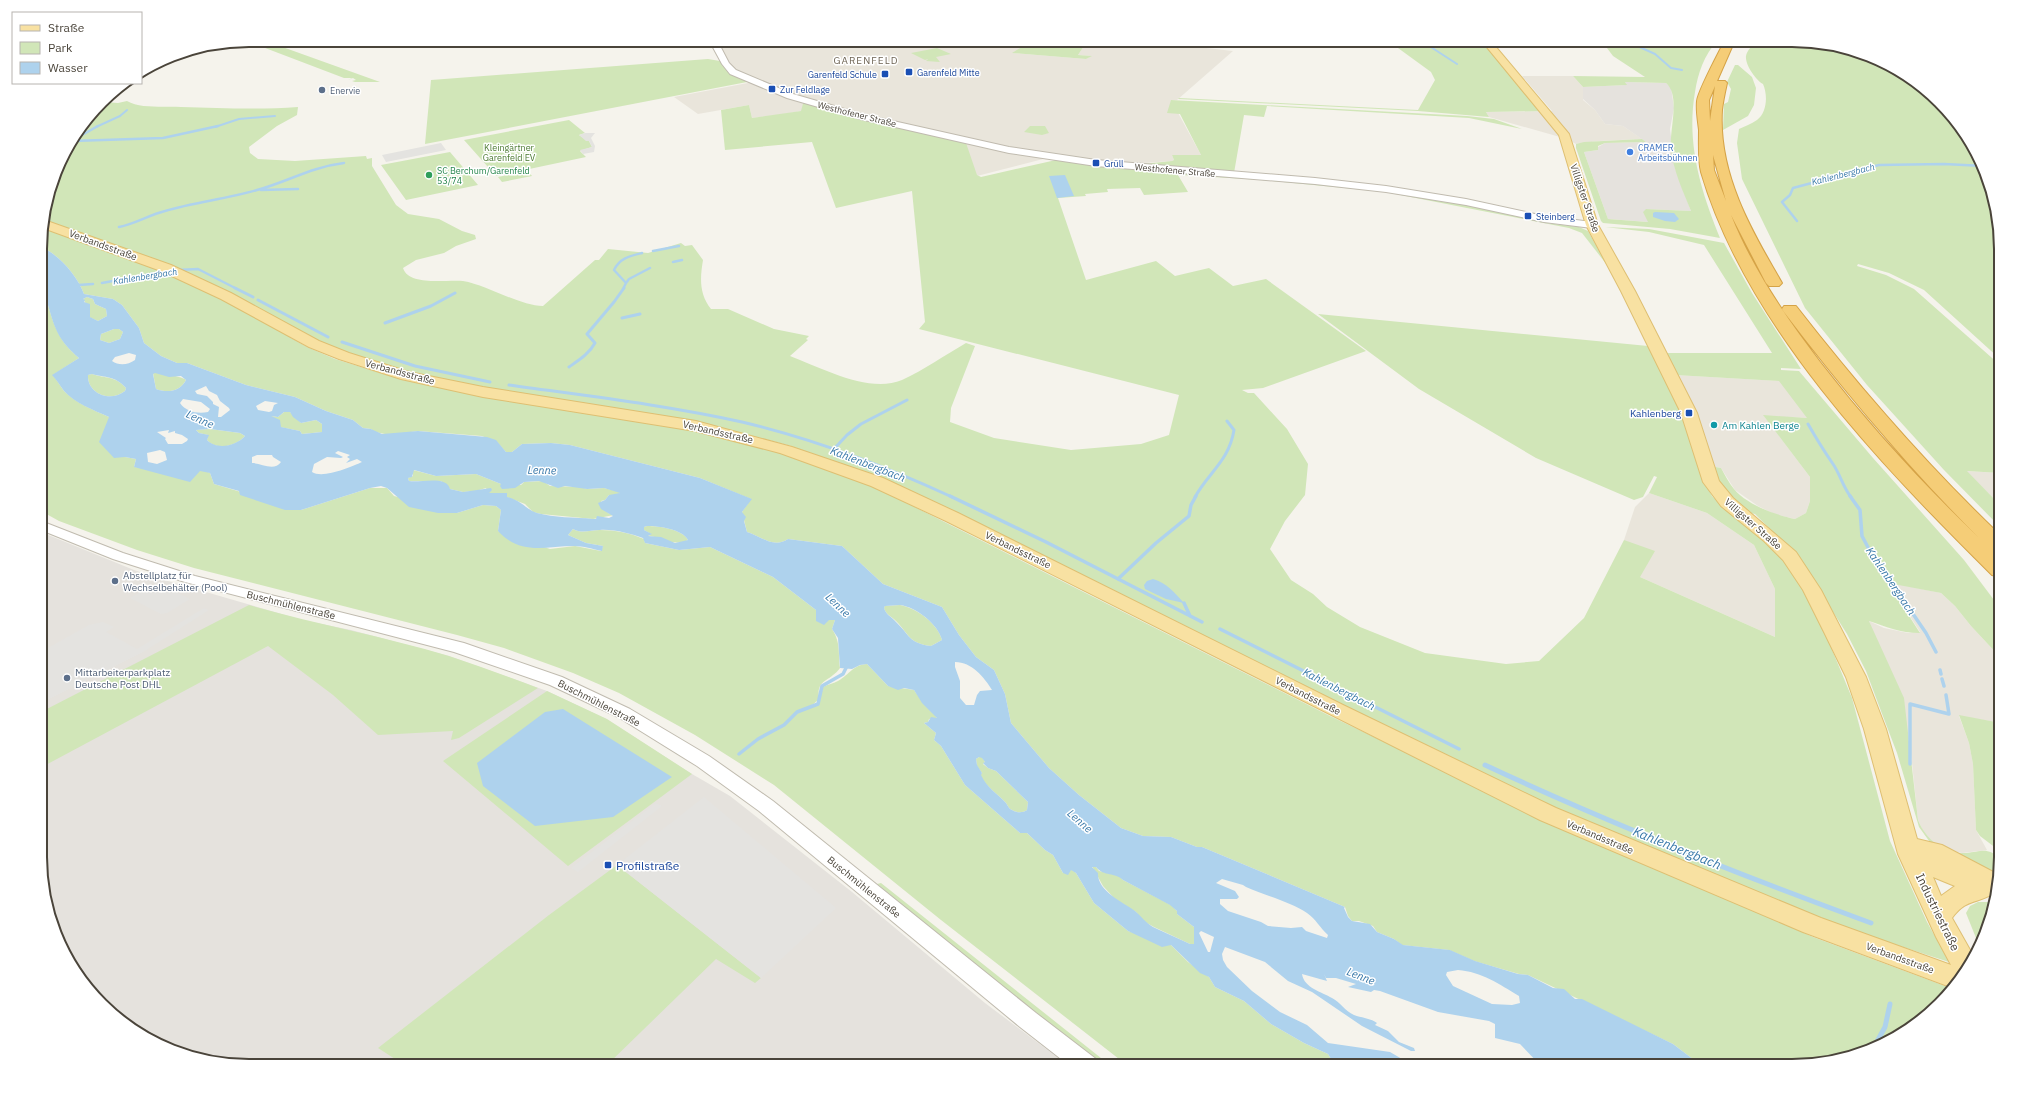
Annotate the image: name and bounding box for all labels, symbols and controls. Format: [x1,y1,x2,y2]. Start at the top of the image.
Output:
legend [12,12,142,84]
text: Straße [48,20,85,35]
text: Park [48,40,73,55]
district label: GARENFELD [834,54,898,67]
text: Wasser [48,60,88,75]
marker: Garenfeld Mitte [904,67,914,77]
place label: Garenfeld Mitte [917,67,980,78]
place label: Garenfeld Schule [808,69,877,80]
marker: Garenfeld Schule [880,69,890,79]
marker: Zur Feldlage [767,84,777,94]
place label: Zur Feldlage [780,84,830,95]
marker: Enervie [317,85,327,95]
place label: Enervie [330,85,360,96]
street label: Westhofener Straße [816,99,898,129]
park label: Kleingärtner Garenfeld EV [483,142,536,163]
place label: CRAMER Arbeitsbühnen [1638,142,1698,163]
marker: CRAMER Arbeitsbühnen [1625,147,1635,157]
marker: Grüll [1091,158,1101,168]
place label: Grüll [1104,158,1124,169]
street label: Westhofener Straße [1134,161,1216,179]
water label: Kahlenbergbach [1810,161,1876,187]
street label: Villigster Straße [1567,162,1603,235]
place label: SC Berchum/Garenfeld 53/74 [437,165,530,186]
marker: SC Berchum/Garenfeld 53/74 [424,170,434,180]
marker: Steinberg [1523,211,1533,221]
place label: Steinberg [1536,211,1575,222]
street label: Verbandsstraße [67,227,139,264]
water label: Kahlenbergbach [112,265,178,287]
street label: Verbandsstraße [364,356,437,388]
water label: Lenne [184,407,216,431]
place label: Kahlenberg [1630,407,1682,420]
marker: Kahlenberg [1684,408,1694,418]
street label: Verbandsstraße [682,418,755,446]
place label: Am Kahlen Berge [1722,419,1800,432]
marker: Am Kahlen Berge [1709,420,1719,430]
water label: Kahlenbergbach [829,443,907,485]
water label: Lenne [527,463,557,477]
street label: Villigster Straße [1722,496,1785,553]
street label: Verbandsstraße [983,528,1053,572]
water label: Kahlenbergbach [1863,544,1919,618]
place label: Abstellplatz für Wechselbehälter (Pool) [123,569,228,594]
marker: Abstellplatz für Wechselbehälter (Pool) [110,576,120,586]
street label: Buschmühlenstraße [245,588,337,622]
water label: Lenne [823,590,854,620]
water label: Kahlenbergbach [1301,665,1377,713]
place label: Mittarbeiterparkplatz Deutsche Post DHL [75,666,170,691]
marker: Mittarbeiterparkplatz Deutsche Post DHL [62,673,72,683]
street label: Verbandsstraße [1273,674,1343,718]
street label: Buschmühlenstraße [556,677,643,730]
water label: Lenne [1065,806,1096,836]
street label: Verbandsstraße [1565,817,1636,857]
water label: Kahlenbergbach [1630,823,1724,873]
street label: Buschmühlenstraße [825,853,904,921]
place label: Profilstraße [616,858,680,873]
marker: Profilstraße [603,860,613,870]
street label: Industriestraße [1913,871,1963,954]
street label: Verbandsstraße [1864,940,1936,977]
water label: Lenne [1345,964,1377,988]

